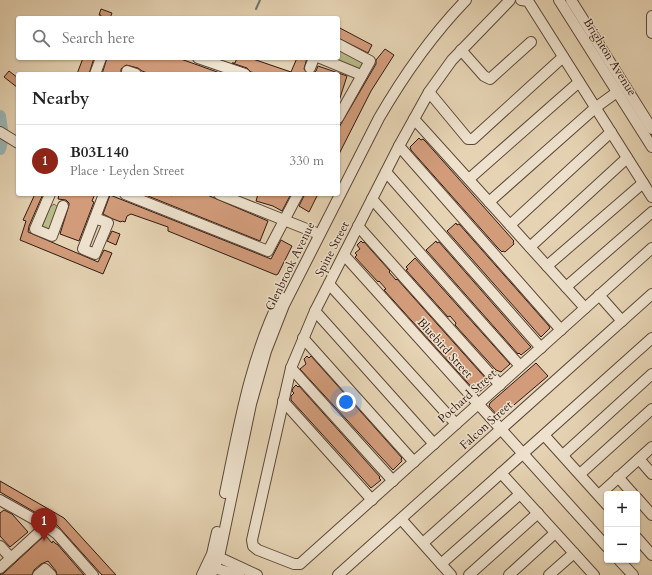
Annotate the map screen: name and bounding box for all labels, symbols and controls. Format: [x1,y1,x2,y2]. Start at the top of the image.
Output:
street label: Brighton Avenue [580,15,640,99]
search box [16,16,340,60]
icon: search [30,27,52,49]
text: Search here [62,28,135,48]
text: Nearby [32,87,89,110]
text: B03L140 [70,142,129,162]
text: 1 [42,152,48,170]
text: 330 m [290,152,324,170]
text: Place · Leyden Street [70,162,184,180]
street label: Spine Street [311,218,353,279]
street label: Glenbrook Avenue [262,219,318,313]
street label: Bluebird Street [414,314,476,382]
street label: Pochard Street [434,365,500,427]
your location [336,392,356,412]
street label: Falcon Street [456,397,516,453]
map controls [604,491,640,563]
button: + [604,491,640,527]
pin: 1 [31,508,57,541]
button: − [604,527,640,563]

